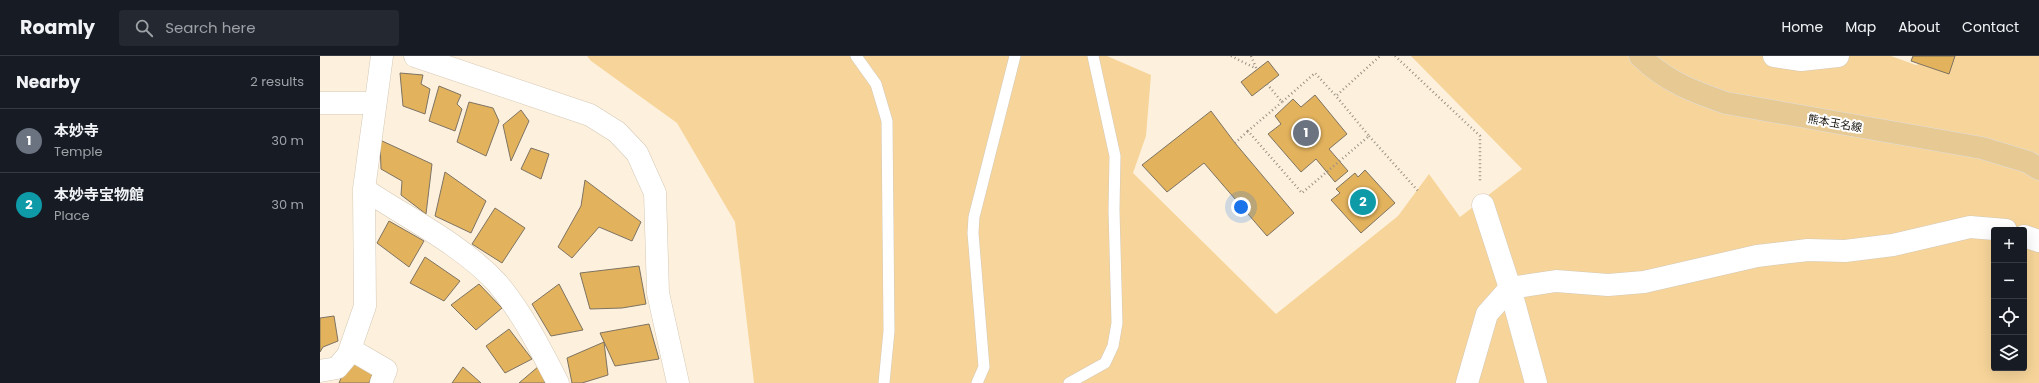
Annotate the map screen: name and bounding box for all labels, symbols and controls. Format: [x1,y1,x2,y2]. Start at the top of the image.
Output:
search box [119,10,399,46]
text: Roamly [20,14,95,41]
icon: search [133,17,155,39]
text: Search here [165,17,256,38]
text: Home [1781,17,1823,37]
text: Map [1845,17,1876,37]
text: About [1898,17,1940,37]
text: Contact [1962,17,2019,37]
text: Nearby [16,70,80,94]
text: 2 results [250,72,304,91]
street label: 熊本玉名線 [1807,110,1863,136]
pin: 1 [1293,118,1319,148]
text: 本妙寺 [54,120,99,141]
text: 1 [27,131,31,150]
text: 30 m [271,131,304,150]
text: Temple [54,142,103,161]
text: 本妙寺宝物館 [54,184,144,205]
pin: 2 [1350,187,1376,217]
text: 2 [25,195,33,214]
text: 30 m [271,195,304,214]
your location [1231,197,1251,217]
text: Place [54,206,89,225]
map controls [1991,227,2027,371]
button: + [1991,227,2027,263]
button: − [1991,263,2027,299]
button: locate [1991,299,2027,335]
button: layers [1991,335,2027,371]

